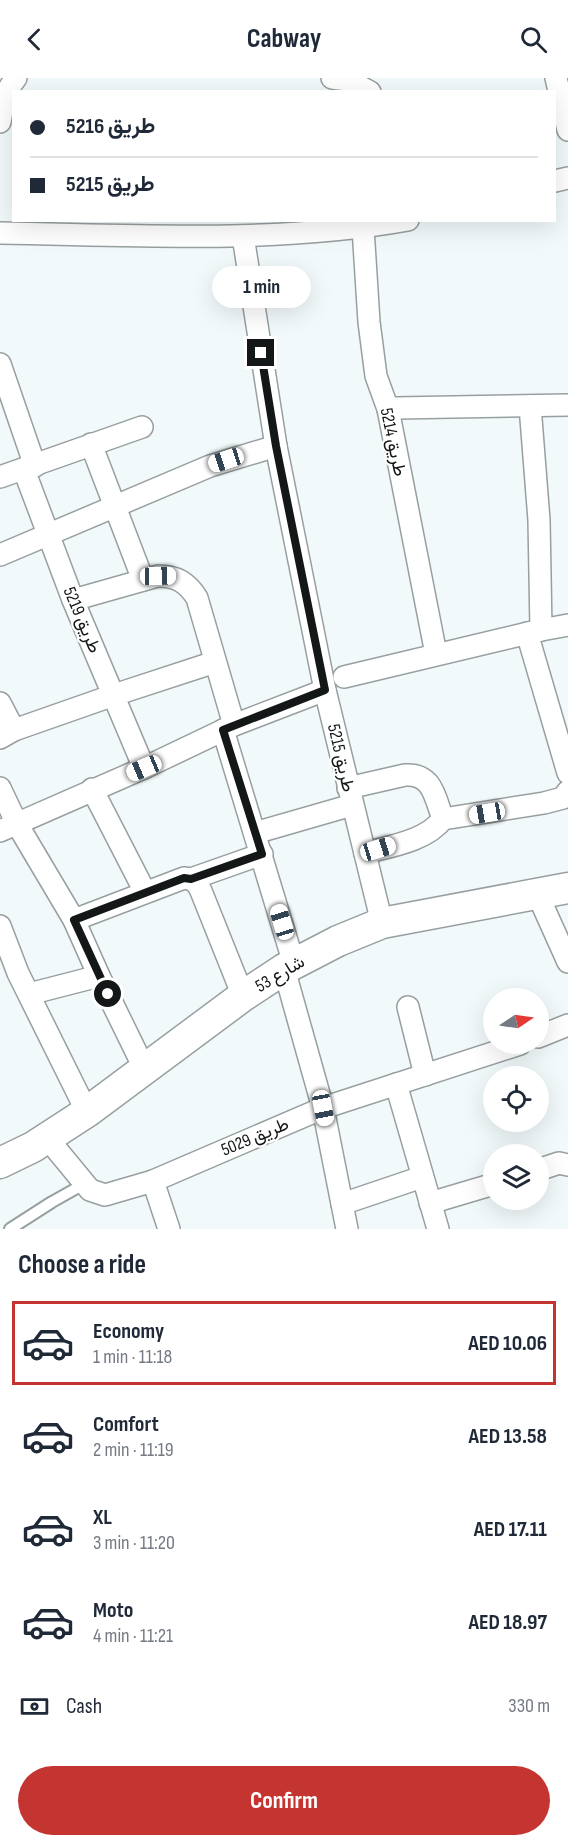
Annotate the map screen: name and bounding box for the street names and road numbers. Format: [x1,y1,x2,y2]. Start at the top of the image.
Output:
street label: طريق 5214 [375,406,411,478]
street label: طريق 5219 [59,584,105,656]
street label: طريق 5215 [323,722,359,794]
street label: شارع 53 [252,951,309,998]
street label: طريق 5029 [218,1113,292,1161]

